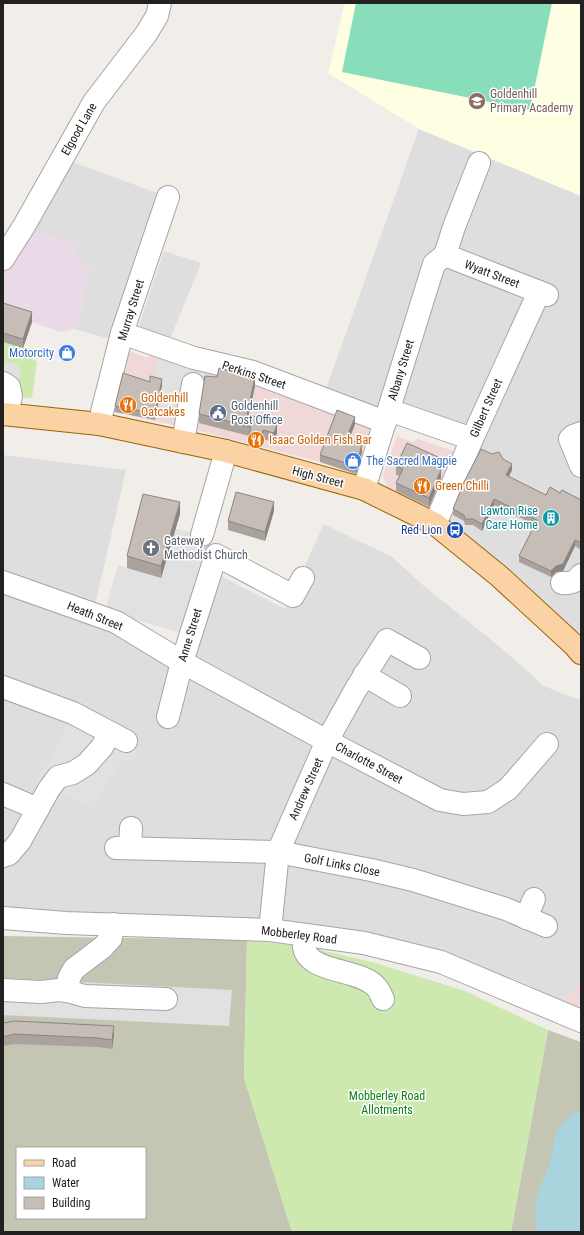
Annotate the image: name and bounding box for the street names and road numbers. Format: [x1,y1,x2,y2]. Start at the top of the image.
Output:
street label: Elgood Lane [58,100,100,158]
street label: Wyatt Street [463,257,522,291]
street label: Murray Street [115,277,147,342]
street label: Albany Street [385,337,417,402]
street label: Perkins Street [220,358,288,392]
street label: Gilbert Street [467,376,505,439]
street label: High Street [291,463,346,491]
street label: Heath Street [65,598,125,634]
street label: Anne Street [175,606,205,663]
street label: Charlotte Street [333,739,406,787]
street label: Andrew Street [286,755,326,822]
street label: Golf Links Close [303,851,381,879]
street label: Mobberley Road [260,923,338,947]

